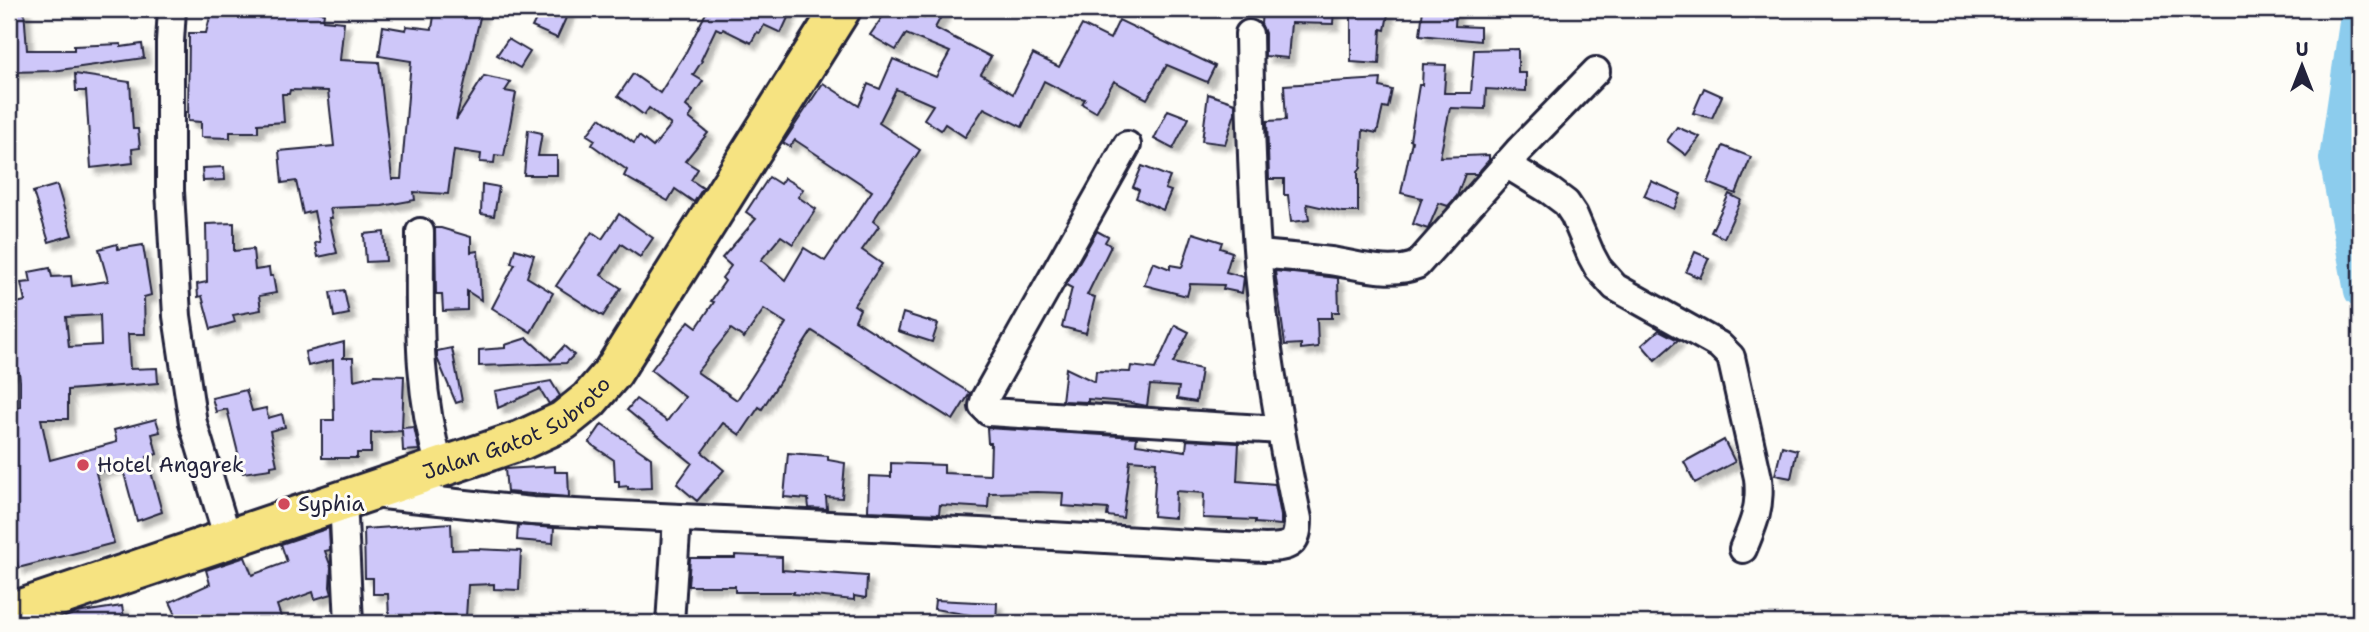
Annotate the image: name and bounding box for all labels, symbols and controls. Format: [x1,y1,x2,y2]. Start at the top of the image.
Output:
north arrow [2268,32,2338,102]
text: U [2296,37,2309,62]
street label: Jalan Gatot Subroto [419,371,617,486]
place label: Hotel Anggrek [97,451,244,479]
marker: Hotel Anggrek [75,457,91,473]
place label: Syphia [298,490,365,518]
marker: Syphia [276,496,292,512]

